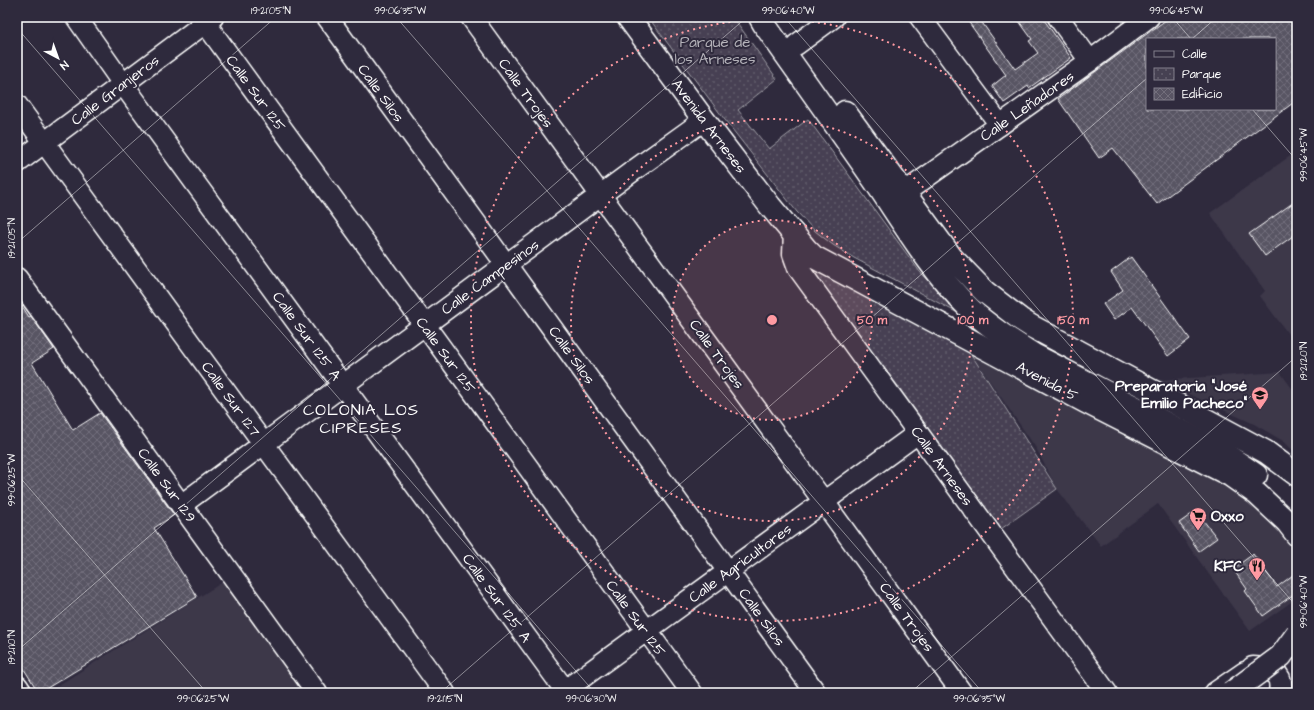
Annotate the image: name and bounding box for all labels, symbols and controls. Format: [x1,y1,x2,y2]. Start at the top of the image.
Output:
text: 19°21'05"N [251,4,291,18]
text: 99°06'35"W [374,4,426,18]
text: 99°06'40"W [762,4,815,18]
text: 99°06'45"W [1149,4,1203,18]
park label: Parque de los Arneses [674,32,756,70]
north arrow [38,38,78,78]
legend [1146,38,1276,110]
text: Calle [1182,46,1207,63]
street label: Calle Granjeros [67,50,164,131]
street label: Calle Sur 125 [221,51,291,136]
street label: Calle Trojes [493,54,558,133]
text: N [57,57,72,73]
street label: Calle Silos [352,60,409,127]
street label: Calle Leñadores [976,66,1079,147]
text: Parque [1182,66,1222,83]
street label: Avenida Arneses [666,75,751,178]
text: Edificio [1182,86,1222,103]
text: 99°06'45"W [1297,128,1311,182]
text: 19°21'05"N [5,218,19,258]
street label: Calle Campesinos [437,234,544,320]
street label: Calle Sur 125 A [267,287,346,385]
text: 50 m [857,312,888,329]
text: 100 m [958,312,989,329]
text: 150 m [1057,312,1090,329]
street label: Calle Sur 125 [411,313,481,398]
centre of rings [765,313,779,327]
street label: Calle Trojes [684,315,749,394]
street label: Calle Silos [543,322,600,389]
text: 19°21'20"N [1297,342,1311,380]
street label: Avenida 5 [1012,356,1082,407]
street label: Calle Sur 127 [196,357,265,441]
place label: Preparatoria "José Emilio Pacheco" [1115,376,1247,414]
school or university icon: Preparatoria "José Emilio Pacheco" [1250,385,1270,410]
district label: COLONIA LOS CIPRESES [303,399,419,439]
street label: Calle Arneses [906,422,978,511]
street label: Calle Sur 129 [132,444,201,527]
text: 99°06'25"W [5,453,19,506]
supermarket icon: Oxxo [1188,506,1208,531]
place label: Oxxo [1211,506,1244,527]
street label: Calle Agricultores [684,519,797,609]
street label: Calle Sur 125 A [457,549,536,647]
place label: KFC [1214,556,1244,577]
restaurant icon: KFC [1247,556,1267,581]
text: 99°06'40"W [1297,575,1311,628]
street label: Calle Sur 125 [601,576,671,661]
street label: Calle Trojes [874,578,939,657]
street label: Calle Silos [733,584,790,651]
text: 19°21'10"N [5,630,19,664]
text: 99°06'25"W [177,692,230,706]
text: 19°21'15"N [428,692,462,706]
text: 99°06'30"W [566,692,617,706]
text: 99°06'35"W [953,692,1005,706]

